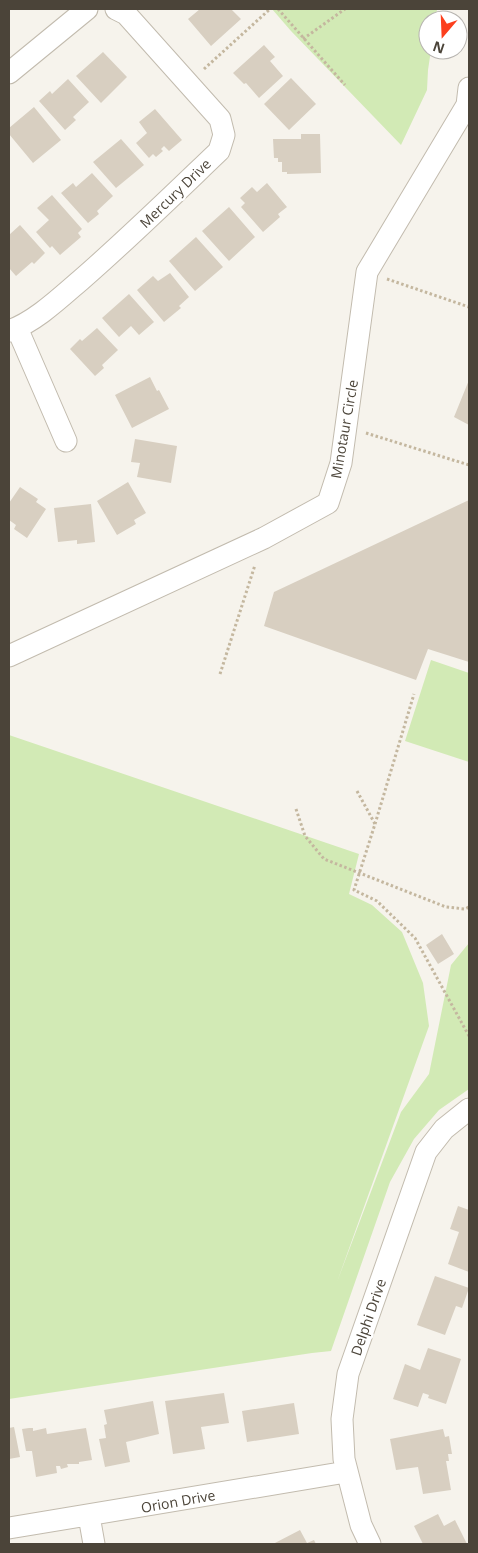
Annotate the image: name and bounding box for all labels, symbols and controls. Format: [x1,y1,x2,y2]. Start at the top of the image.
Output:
north arrow [418,10,468,60]
text: N [430,37,447,59]
street label: Mercury Drive [135,154,215,232]
street label: Minotaur Circle [326,378,362,480]
street label: Delphi Drive [346,1276,390,1358]
street label: Orion Drive [139,1485,217,1517]

